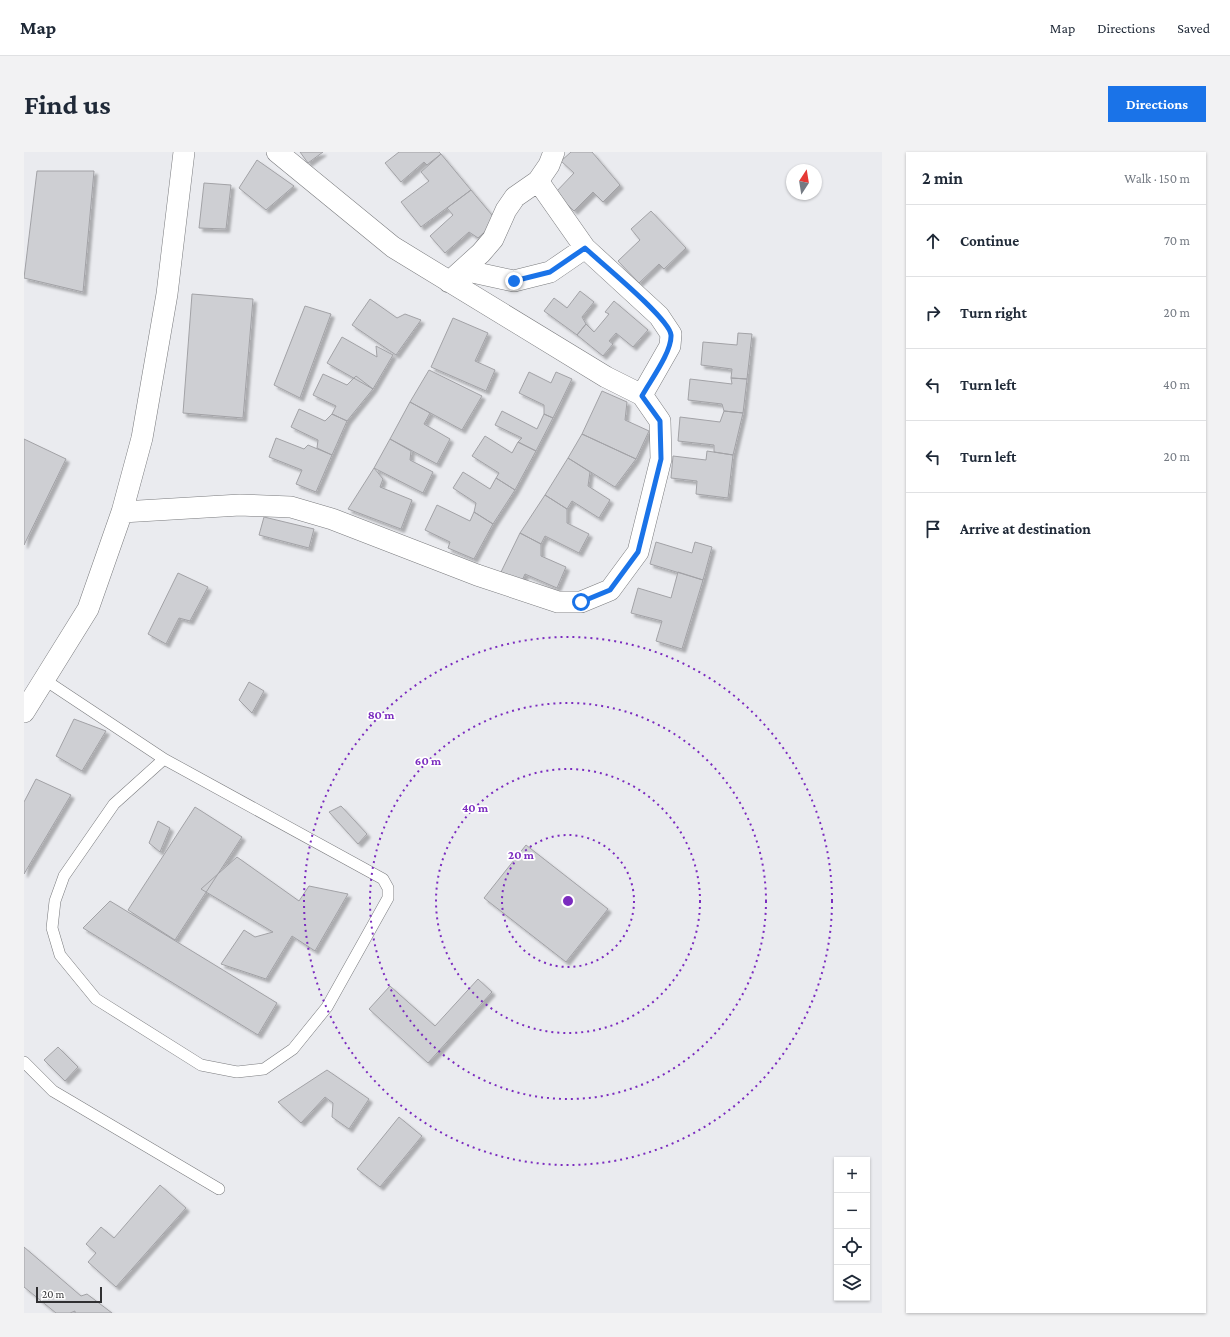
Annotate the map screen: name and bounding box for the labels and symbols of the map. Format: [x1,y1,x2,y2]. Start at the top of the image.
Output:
north arrow [786,164,822,200]
route end [505,272,523,290]
route start [572,593,590,611]
text: 80 m [368,708,395,722]
text: 60 m [415,754,442,768]
text: 40 m [462,801,489,815]
text: 20 m [508,848,535,862]
centre of rings [561,894,575,908]
scale bar [36,1285,102,1304]

